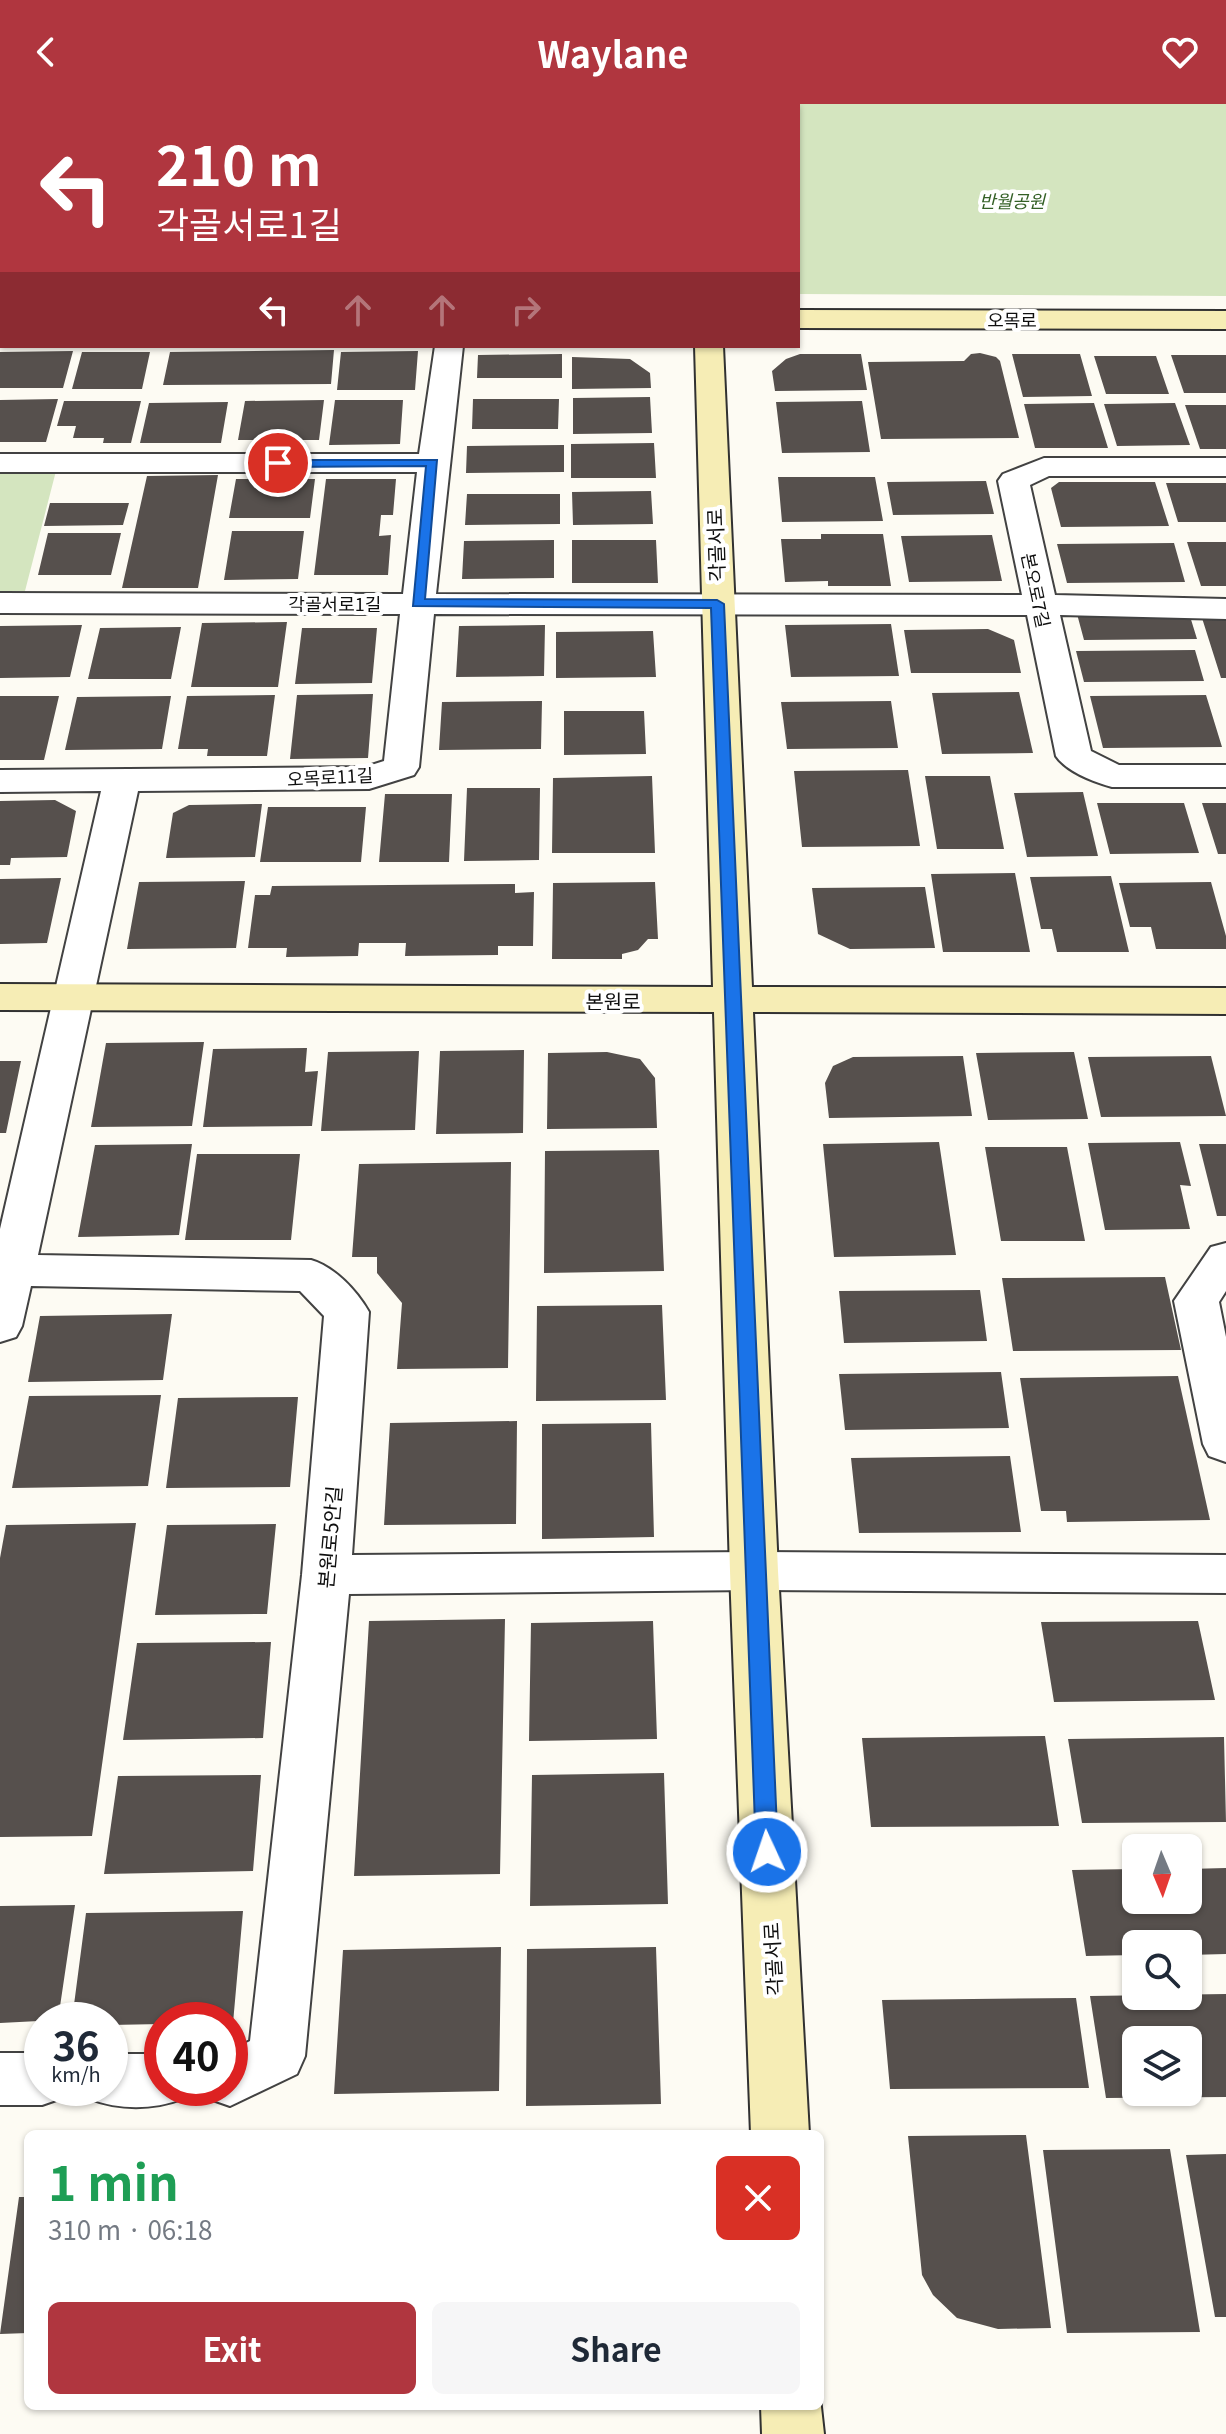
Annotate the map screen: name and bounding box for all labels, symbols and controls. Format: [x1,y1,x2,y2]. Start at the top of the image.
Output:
text: Waylane [538,26,688,78]
icon: back [24,30,68,74]
icon: heart [1158,30,1202,74]
text: 210 m [156,121,322,202]
icon: left [24,136,128,240]
park label: 반월공원 [979,187,1047,213]
text: 각골서로1길 [156,196,342,248]
icon: left [252,288,296,332]
icon: ahead [336,288,380,332]
icon: ahead [420,288,464,332]
icon: right [504,288,548,332]
street label: 오목로 [987,306,1037,332]
pin [244,429,312,497]
icon: arrive [256,441,300,485]
street label: 각골서로 [699,508,731,582]
street label: 본오로7길 [1016,550,1058,630]
street label: 각골서로1길 [289,590,381,616]
street label: 오목로11길 [286,761,374,791]
street label: 본원로 [585,986,641,1015]
street label: 본원로5안길 [310,1484,348,1590]
position arrow [725,1810,809,1894]
north arrow [1122,1834,1202,1914]
map controls [1122,1834,1202,2106]
street label: 각골서로 [756,1921,788,1997]
button: search [1122,1930,1202,2010]
speed limit sign: 40 [144,2002,248,2106]
text: 36 [52,2015,100,2073]
button: layers [1122,2026,1202,2106]
text: km/h [51,2059,101,2088]
text: 1 min [48,2145,179,2215]
button: close [716,2156,800,2240]
text: 310 m · 06:18 [48,2210,212,2247]
button: Exit [48,2302,416,2394]
button: Share [432,2302,800,2394]

